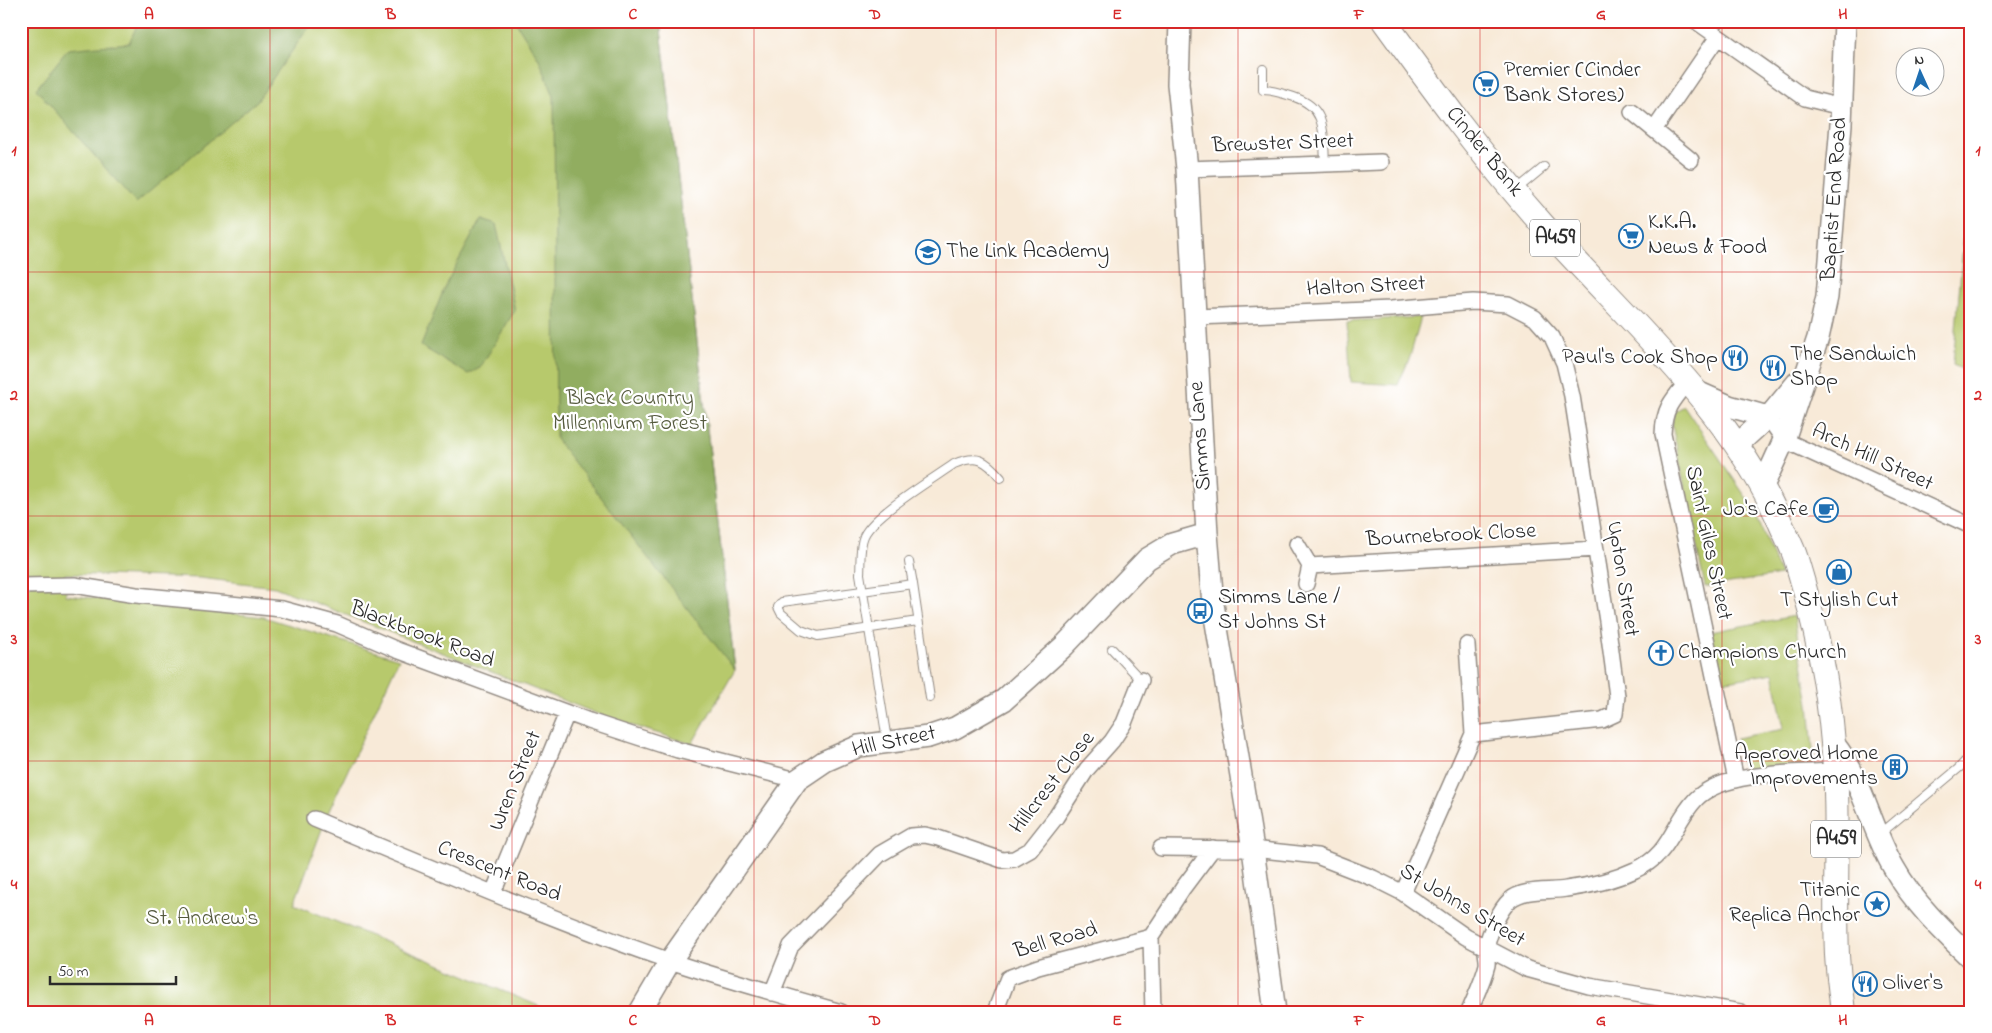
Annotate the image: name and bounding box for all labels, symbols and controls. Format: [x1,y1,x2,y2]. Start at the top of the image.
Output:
text: A [144,3,154,27]
text: B [385,3,397,27]
text: C [629,3,638,27]
text: D [868,3,881,27]
text: E [1112,3,1122,27]
text: F [1353,3,1365,27]
text: G [1596,3,1606,27]
text: H [1838,3,1848,27]
north arrow [1894,48,1944,98]
text: N [1914,50,1925,71]
place label: Premier (Cinder Bank Stores) [1503,55,1641,112]
supermarket icon: Premier (Cinder Bank Stores) [1473,71,1499,97]
street label: Cinder Bank [1437,100,1531,205]
street label: Baptist End Road [1813,116,1857,283]
street label: Brewster Street [1210,126,1355,163]
text: 1 [11,139,17,163]
text: 1 [1975,139,1981,163]
place label: K.K.A. News & Food [1648,207,1767,264]
road number: A459 [1530,220,1580,256]
supermarket icon: K.K.A. News & Food [1618,223,1644,249]
place label: The Link Academy [946,236,1109,269]
school or university icon: The Link Academy [915,239,941,265]
street label: Halton Street [1306,268,1427,306]
place label: The Sandwich Shop [1790,339,1916,396]
place label: Paul's Cook Shop [1562,342,1718,374]
restaurant icon: Paul's Cook Shop [1722,345,1748,371]
restaurant icon: The Sandwich Shop [1760,355,1786,381]
street label: Simms Lane [1181,380,1221,492]
park label: Black Country Millennium Forest [553,383,708,440]
text: 2 [9,384,18,408]
text: 2 [1973,384,1982,408]
street label: Arch Hill Street [1806,416,1939,500]
street label: Saint Giles Street [1676,463,1740,624]
place label: Jo's Cafe [1723,494,1808,526]
cafe icon: Jo's Cafe [1813,497,1839,523]
street label: Bournebrook Close [1364,516,1537,556]
street label: Upton Street [1597,519,1647,640]
shop icon: T Stylish Cut [1826,559,1852,585]
place label: Simms Lane / St Johns St [1218,582,1340,639]
place label: T Stylish Cut [1780,585,1899,618]
street label: Blackbrook Road [344,592,499,677]
bus stop icon: Simms Lane / St Johns St [1187,598,1213,624]
text: 3 [10,628,18,652]
text: 3 [1974,628,1982,652]
place label: Champions Church [1678,637,1846,669]
church icon: Champions Church [1648,640,1674,666]
street label: Hill Street [849,717,940,766]
street label: Hillcrest Close [1003,725,1104,841]
street label: Wren Street [481,726,551,836]
place label: Approved Home Improvements [1734,738,1878,795]
building icon: Approved Home Improvements [1882,754,1908,780]
road number: A459 [1811,821,1861,858]
street label: Crescent Road [432,833,566,911]
street label: St Johns Street [1393,856,1532,957]
text: 4 [10,873,18,897]
text: 4 [1974,873,1982,897]
place label: Titanic Replica Anchor [1729,875,1860,932]
place icon: Titanic Replica Anchor [1864,891,1890,917]
park label: St. Andrew's [146,903,258,935]
street label: Bell Road [1010,914,1101,968]
scale bar [50,953,176,985]
text: 50 m [58,961,89,983]
place label: Oliver's [1882,968,1943,1000]
restaurant icon: Oliver's [1852,971,1878,997]
text: A [144,1009,154,1033]
text: B [385,1009,397,1033]
text: C [629,1009,638,1033]
text: D [868,1009,881,1033]
text: E [1112,1009,1122,1033]
text: F [1353,1009,1365,1033]
text: G [1596,1009,1606,1033]
text: H [1838,1009,1848,1033]

